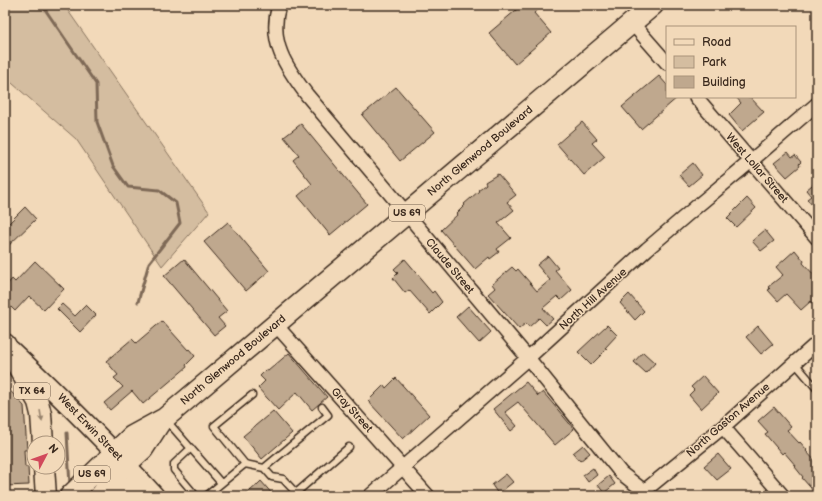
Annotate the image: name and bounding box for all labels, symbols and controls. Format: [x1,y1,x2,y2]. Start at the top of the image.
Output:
legend [666,26,796,98]
text: Road [702,35,731,50]
text: Park [702,55,726,70]
text: Building [702,75,746,90]
street label: North Glenwood Boulevard [425,103,535,199]
street label: West Lollar Street [723,131,791,206]
road number: US 69 [389,205,425,221]
street label: Claude Street [423,236,477,297]
street label: North Hill Avenue [557,265,630,333]
street label: North Glenwood Boulevard [178,312,288,408]
street label: North Gaston Avenue [684,380,773,460]
road number: TX 64 [14,383,50,399]
street label: Gray Street [329,385,376,435]
street label: West Erwin Street [55,391,126,464]
one-way arrow [38,410,44,422]
north arrow [26,435,66,475]
text: N [46,441,61,456]
road number: US 69 [74,466,110,482]

